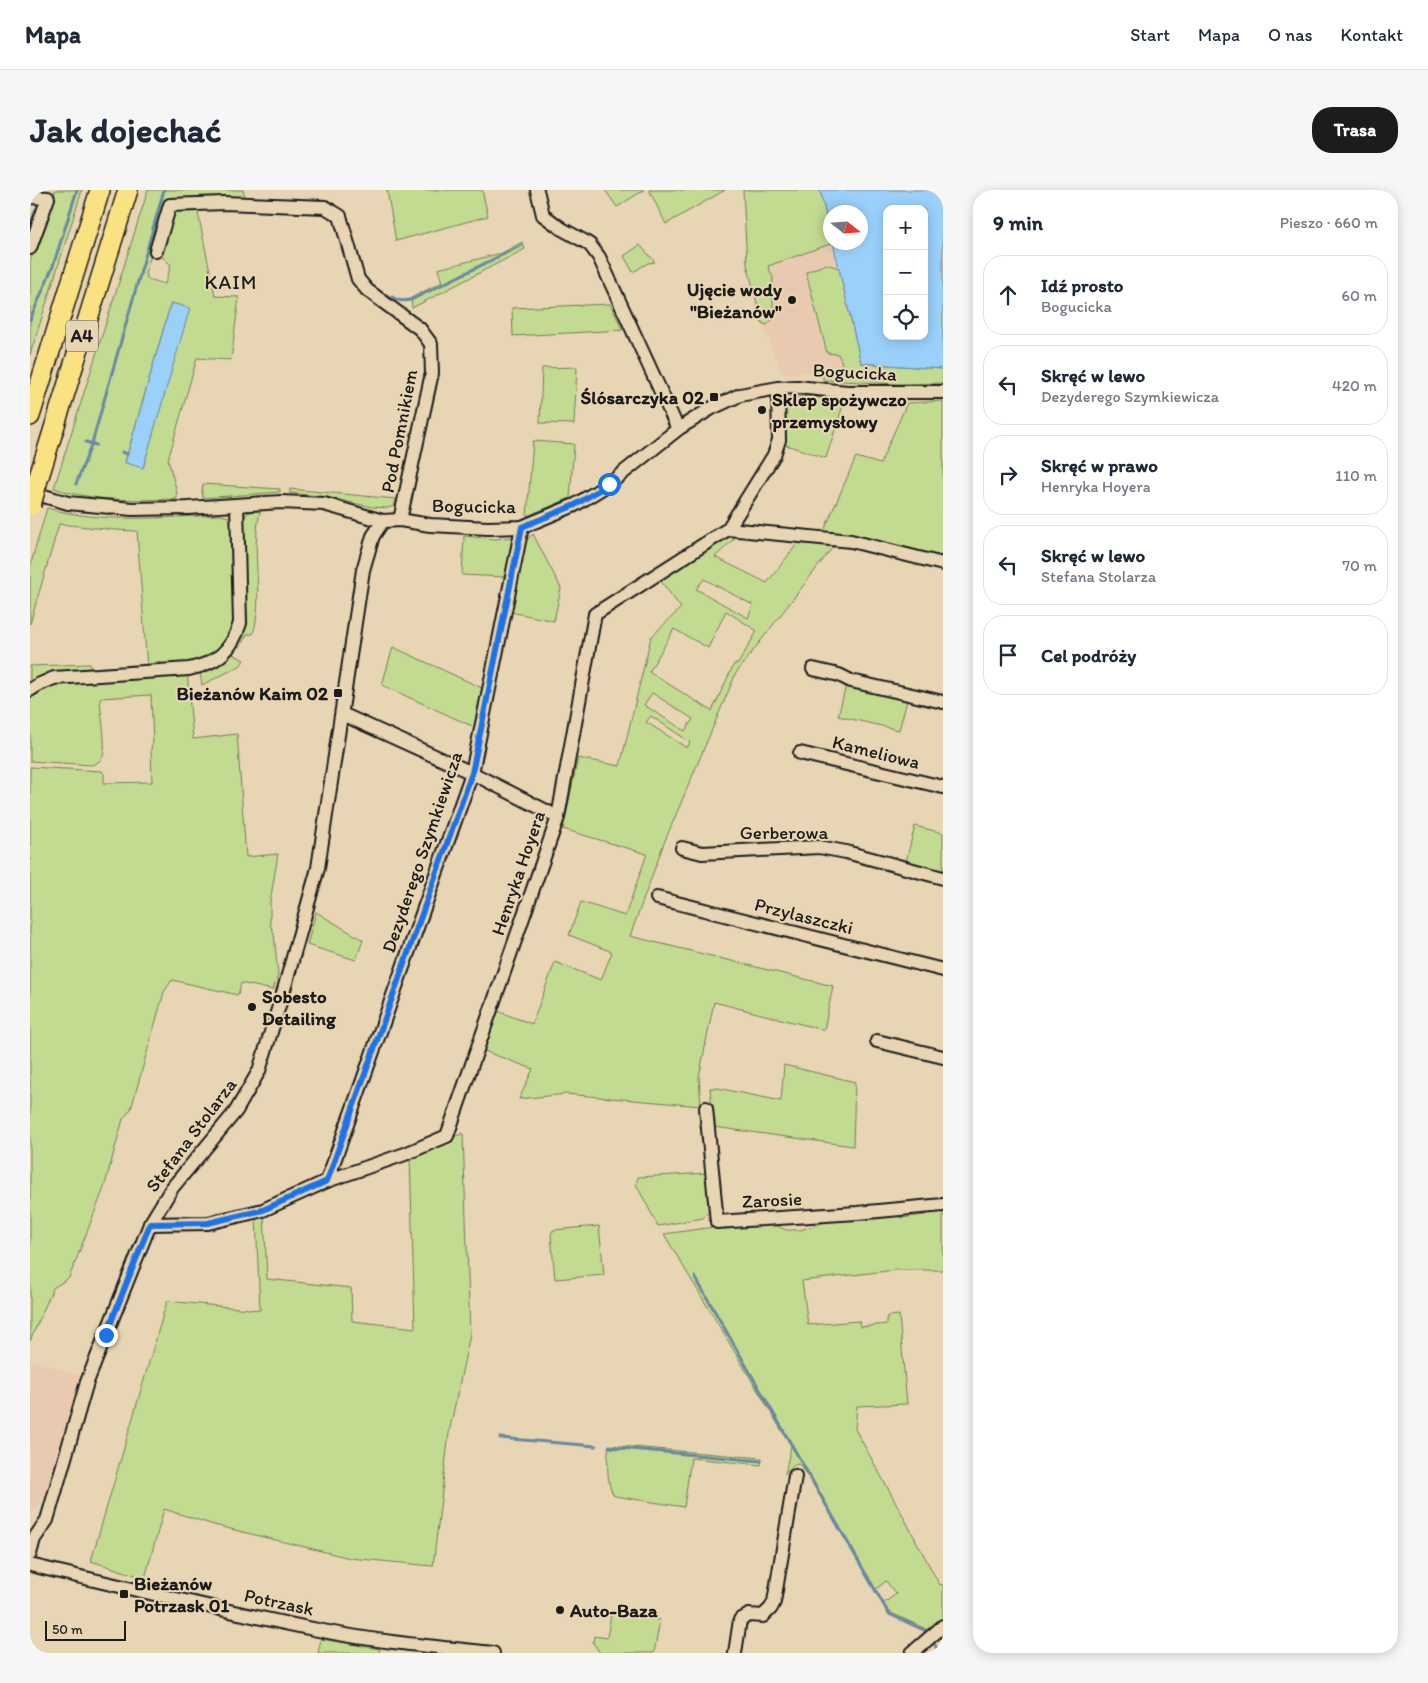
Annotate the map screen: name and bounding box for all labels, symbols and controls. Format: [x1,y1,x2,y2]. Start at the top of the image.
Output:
text: Mapa [25,20,81,49]
text: Start [1130,24,1170,46]
text: Mapa [1198,24,1240,46]
text: O nas [1268,24,1313,46]
text: Kontakt [1341,24,1403,46]
button: Trasa [1312,107,1398,153]
text: Jak dojechać [30,109,222,151]
north arrow [823,205,868,250]
map controls [883,205,928,340]
button: + [883,205,928,250]
text: 9 min [993,210,1043,235]
text: Pieszo · 660 m [1280,213,1378,232]
button: − [883,250,928,295]
district label: KAIM [205,270,257,294]
text: Idź prosto [1041,274,1124,297]
place label: Ujęcie wody "Bieżanów" [687,278,782,323]
icon: ahead [994,281,1022,309]
text: 60 m [1342,286,1377,305]
marker: Ujęcie wody "Bieżanów" [786,294,798,306]
button: locate [883,295,928,340]
text: Bogucicka [1041,297,1112,316]
road number: A4 [66,320,98,352]
street label: Bogucicka [812,358,898,386]
text: Skręć w lewo [1041,364,1145,387]
street label: Pod Pomnikiem [376,367,422,495]
icon: left [994,371,1022,399]
text: 420 m [1332,376,1377,395]
place label: Ślósarczyka 02 [581,386,704,409]
text: Dezyderego Szymkiewicza [1041,387,1219,406]
place label: Sklep spożywczo przemysłowy [771,388,907,433]
marker: Ślósarczyka 02 [708,391,720,403]
marker: Sklep spożywczo przemysłowy [756,404,768,416]
text: Skręć w prawo [1041,454,1158,477]
icon: right [994,461,1022,489]
text: 110 m [1335,466,1377,485]
route start [598,473,621,496]
text: Henryka Hoyera [1041,477,1151,496]
street label: Bogucicka [432,494,516,518]
text: Skręć w lewo [1041,544,1145,567]
icon: left [994,551,1022,579]
text: 70 m [1342,556,1377,575]
text: Stefana Stolarza [1041,567,1156,586]
icon: arrive [994,641,1022,669]
text: Cel podróży [1041,644,1136,667]
place label: Bieżanów Kaim 02 [177,682,328,705]
marker: Bieżanów Kaim 02 [332,687,344,699]
street label: Kameliowa [830,730,922,774]
street label: Dezyderego Szymkiewicza [377,748,467,956]
street label: Henryka Hoyera [486,808,550,938]
street label: Gerberowa [740,821,828,844]
street label: Przylaszczki [752,893,856,939]
place label: Sobesto Detailing [262,985,337,1030]
marker: Sobesto Detailing [246,1001,258,1013]
street label: Stefana Stolarza [141,1073,241,1197]
street label: Zarosie [741,1187,803,1213]
route end [95,1324,118,1347]
place label: Bieżanów Potrzask 01 [134,1572,230,1617]
street label: Potrzask [242,1583,316,1621]
marker: Bieżanów Potrzask 01 [118,1588,130,1600]
place label: Auto-Baza [569,1599,659,1622]
marker: Auto-Baza [554,1604,566,1616]
scale bar [45,1618,126,1641]
text: 50 m [52,1621,83,1638]

